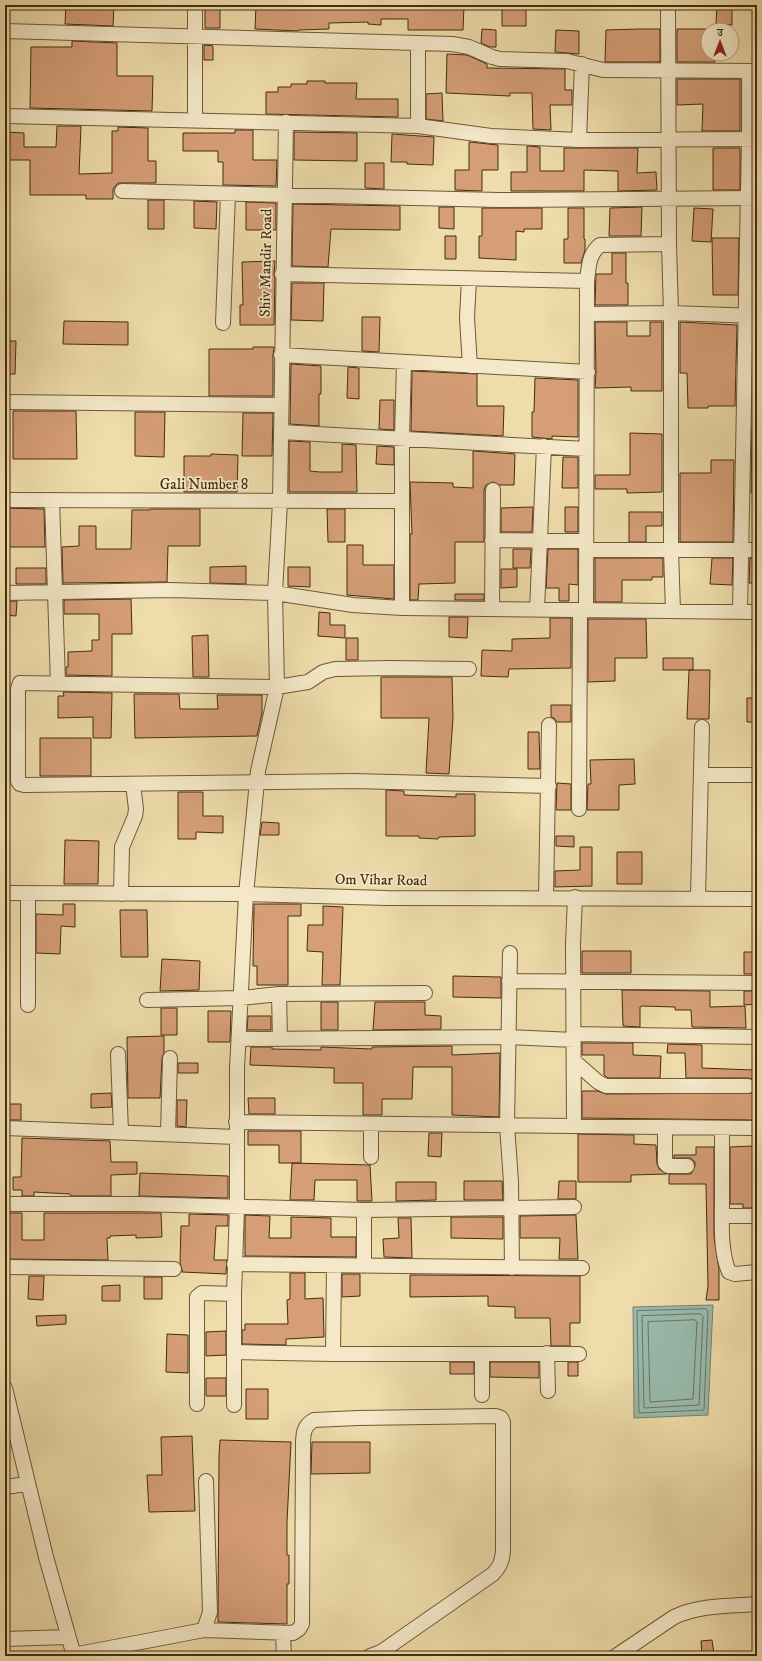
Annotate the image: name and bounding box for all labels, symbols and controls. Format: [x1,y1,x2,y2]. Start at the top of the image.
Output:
north arrow [700,22,740,62]
text: उ [716,26,724,40]
street label: Shiv Mandir Road [256,208,276,317]
street label: Gali Number 8 [160,475,248,494]
street label: Om Vihar Road [335,870,428,890]

